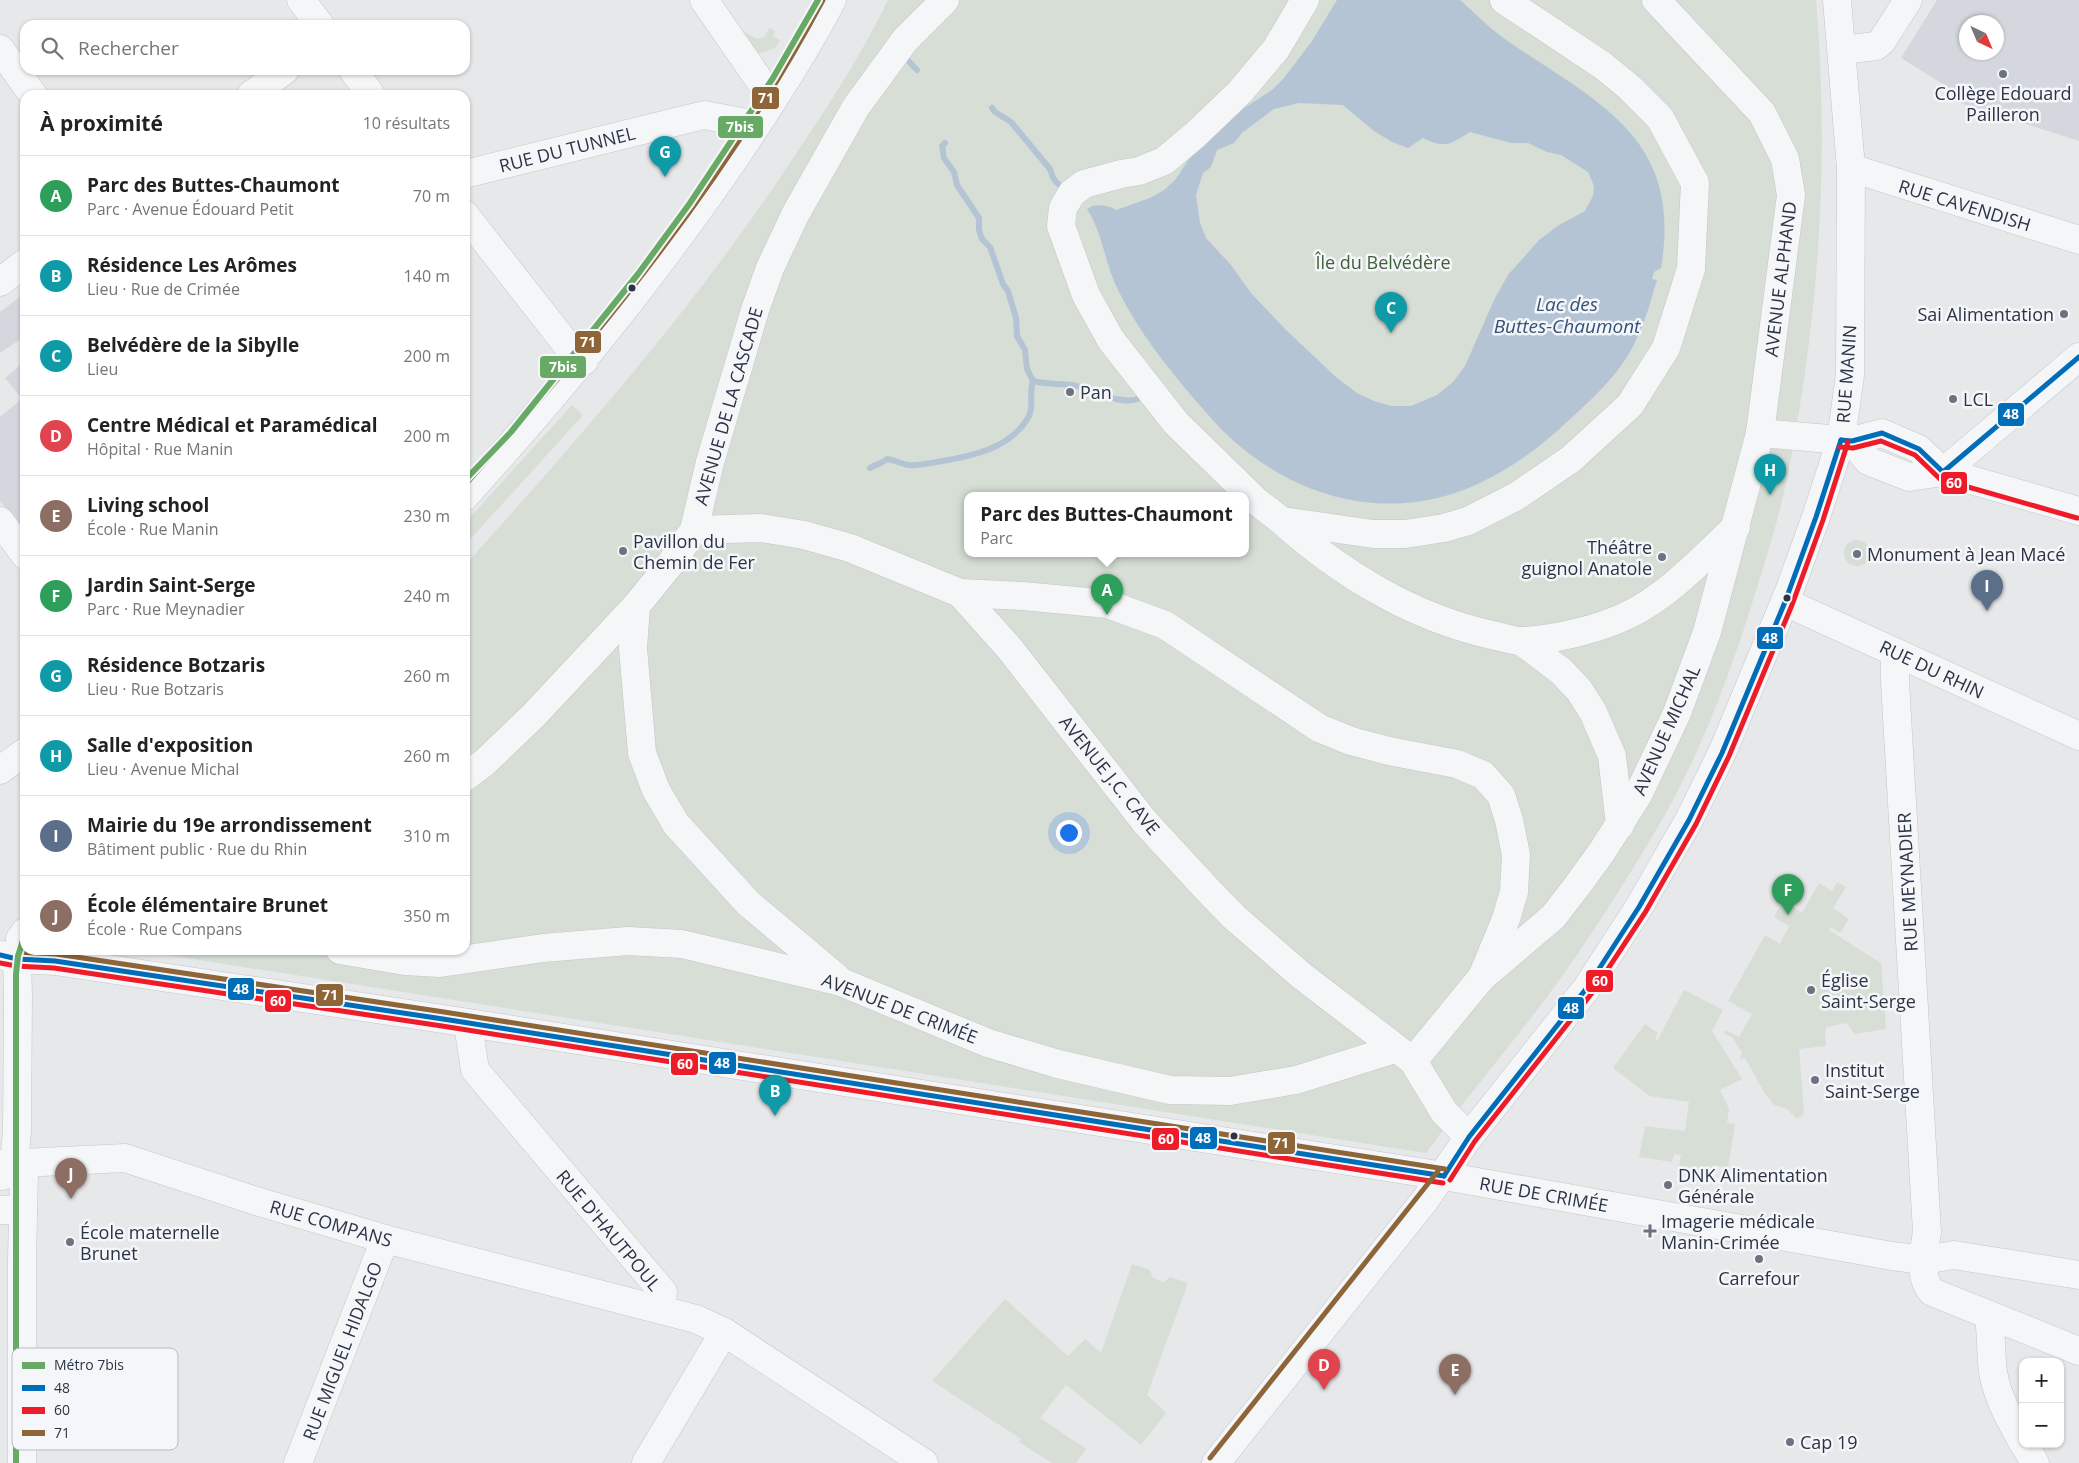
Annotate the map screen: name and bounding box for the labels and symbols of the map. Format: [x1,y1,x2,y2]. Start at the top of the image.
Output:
north arrow [1959,15,2004,60]
marker: Collège Edouard Pailleron [1997,68,2009,80]
place label: Collège Edouard Pailleron [1934,81,2072,126]
line badge: 71 [751,86,780,110]
text: 71 [758,88,774,107]
line badge: 7bis [717,115,764,139]
text: 7bis [726,117,754,136]
street label: RUE DU TUNNEL [497,121,637,177]
pin: G [649,136,681,177]
street label: RUE CAVENDISH [1896,173,2034,237]
street label: AVENUE ALPHAND [1759,200,1801,358]
park label: Île du Belvédère [1314,250,1451,274]
unlabelled marker [627,283,637,293]
water label: Lac des Buttes-Chaumont [1494,291,1641,339]
pin: C [1375,292,1407,333]
place label: Sai Alimentation [1917,302,2054,326]
street label: AVENUE DE LA CASCADE [688,304,768,508]
marker: Sai Alimentation [2058,308,2070,320]
street label: RUE MANIN [1831,324,1861,424]
line badge: 71 [574,330,602,354]
text: 71 [580,332,596,351]
line badge: 7bis [539,355,587,379]
text: 7bis [549,357,577,376]
place label: Pan [1080,380,1112,404]
marker: Pan [1064,386,1076,398]
place label: LCL [1963,387,1993,411]
marker: LCL [1947,393,1959,405]
line badge: 48 [1997,402,2025,427]
text: 48 [2003,404,2019,423]
pin: H [1754,454,1786,495]
line badge: 60 [1940,471,1968,495]
text: 60 [1946,473,1962,492]
place label: Pavillon du Chemin de Fer [633,529,756,574]
place label: Théâtre guignol Anatole [1521,535,1652,580]
place label: Monument à Jean Macé [1867,542,2065,566]
marker: Pavillon du Chemin de Fer [617,545,629,557]
marker: Monument à Jean Macé [1851,548,1863,560]
marker: Théâtre guignol Anatole [1656,551,1668,563]
pin: I [1971,570,2003,611]
pin: A [1091,574,1123,615]
unlabelled marker [1782,593,1792,603]
line badge: 48 [1756,626,1784,650]
text: 48 [1762,628,1778,647]
street label: RUE DU RHIN [1876,634,1988,704]
street label: AVENUE MICHAL [1627,661,1705,799]
street label: AVENUE J.C. CAVE [1054,710,1166,840]
street label: RUE MEYNADIER [1891,812,1923,952]
your location [1056,820,1082,846]
pin: F [1772,874,1804,915]
street label: AVENUE DE CRIMÉE [819,967,981,1049]
place label: Église Saint-Serge [1821,968,1916,1013]
line badge: 60 [1585,969,1614,993]
text: 60 [1592,971,1608,990]
line badge: 48 [227,977,255,1001]
text: 48 [233,979,249,998]
line badge: 71 [315,983,344,1007]
marker: Église Saint-Serge [1805,984,1817,996]
text: 71 [322,985,338,1004]
line badge: 60 [264,989,292,1013]
text: 60 [270,991,286,1010]
line badge: 48 [1557,996,1585,1020]
text: 48 [1563,998,1579,1017]
line badge: 48 [708,1051,737,1075]
line badge: 60 [670,1052,699,1076]
text: 48 [714,1053,730,1072]
text: 60 [677,1054,693,1073]
place label: Institut Saint-Serge [1825,1058,1920,1103]
marker: Institut Saint-Serge [1809,1074,1821,1086]
pin: B [759,1075,791,1116]
line badge: 48 [1189,1126,1218,1150]
line badge: 60 [1151,1127,1180,1151]
text: 48 [1195,1128,1211,1147]
text: 60 [1158,1129,1174,1148]
unlabelled marker [1229,1131,1239,1141]
line badge: 71 [1267,1131,1296,1155]
text: 71 [1273,1133,1289,1152]
pin: J [55,1158,87,1199]
place label: DNK Alimentation Générale [1678,1163,1828,1208]
street label: RUE D'HAUTPOUL [551,1164,667,1296]
street label: RUE DE CRIMÉE [1478,1171,1610,1217]
marker: DNK Alimentation Générale [1662,1179,1674,1191]
street label: RUE COMPANS [267,1194,395,1252]
place label: Imagerie médicale Manin-Crimée [1661,1209,1815,1254]
place label: École maternelle Brunet [80,1220,220,1265]
marker: Imagerie médicale Manin-Crimée [1643,1224,1657,1238]
marker: École maternelle Brunet [64,1236,76,1248]
marker: Carrefour [1753,1253,1765,1265]
street label: RUE MIGUEL HIDALGO [297,1258,387,1444]
place label: Carrefour [1718,1266,1800,1290]
legend [12,1348,178,1450]
pin: D [1308,1349,1340,1390]
pin: E [1439,1354,1471,1395]
text: Métro 7bis [54,1355,124,1374]
text: 48 [54,1378,70,1397]
text: 60 [54,1400,70,1419]
text: 71 [54,1423,70,1442]
place label: Cap 19 [1800,1430,1858,1454]
marker: Cap 19 [1784,1436,1796,1448]

